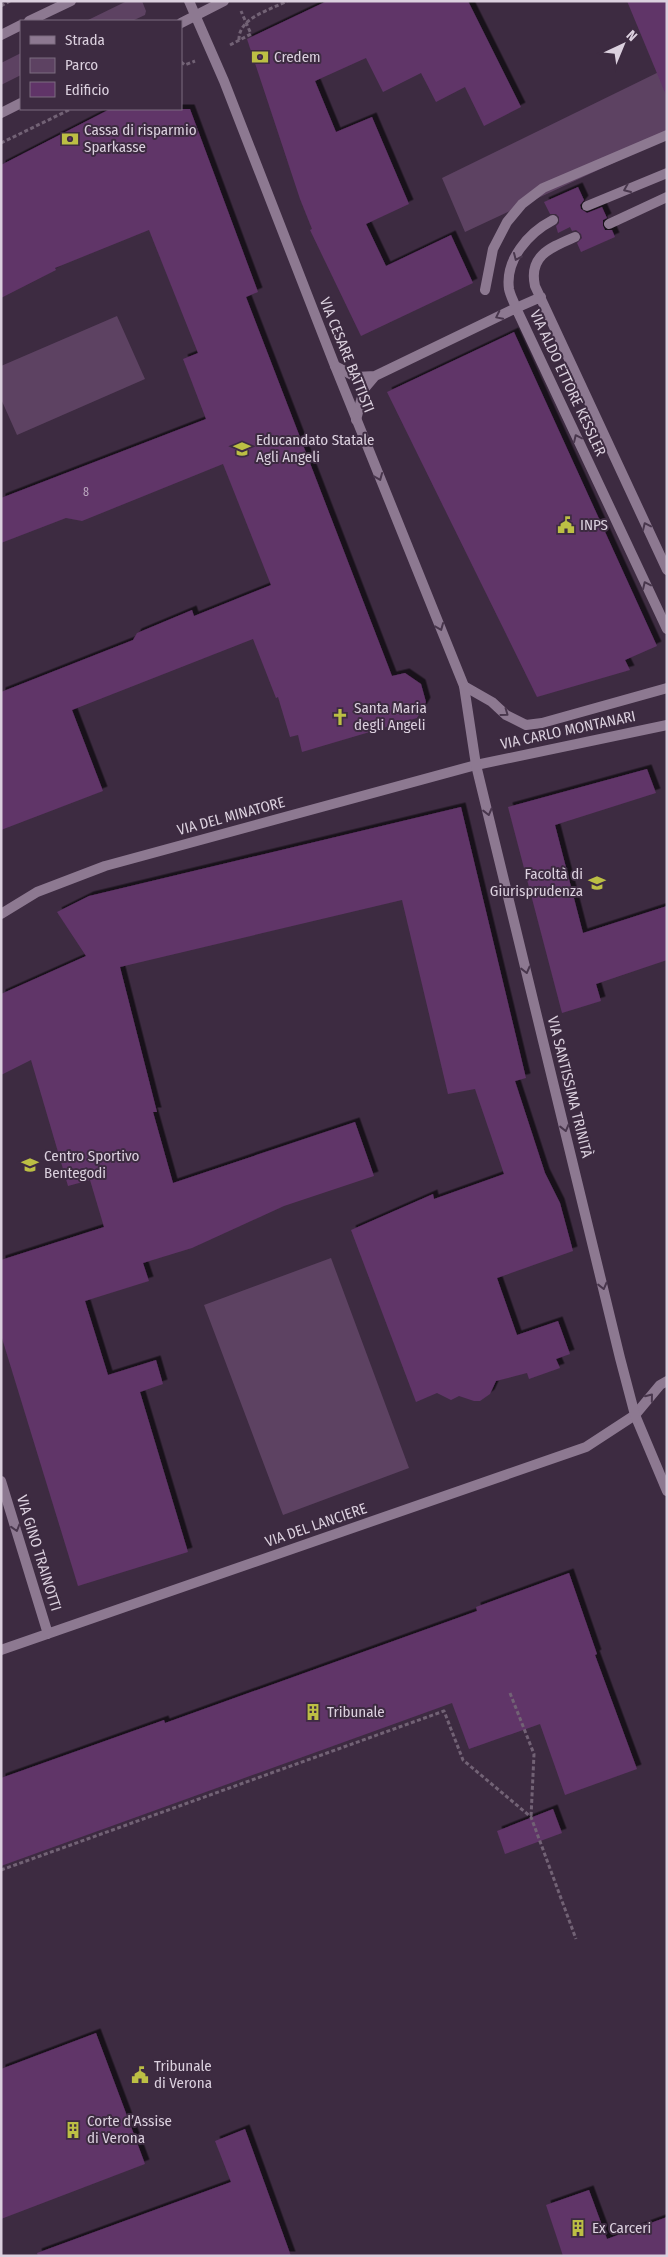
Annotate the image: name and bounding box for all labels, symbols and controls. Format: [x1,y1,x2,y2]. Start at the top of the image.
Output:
legend [20,20,182,110]
north arrow [598,20,648,70]
text: N [623,27,641,45]
text: Strada [65,31,105,49]
bank icon: Credem [250,47,270,67]
place label: Credem [274,48,321,66]
text: Parco [65,56,98,74]
text: Edificio [65,81,110,99]
place label: Cassa di risparmio Sparkasse [84,121,197,156]
bank icon: Cassa di risparmio Sparkasse [60,129,80,149]
one-way arrow [623,183,632,194]
one-way arrow [512,252,523,261]
street label: VIA CESARE BATTISTI [316,295,378,415]
street label: VIA ALDO ETTORE KESSLER [526,307,610,459]
one-way arrow [495,310,504,320]
place label: Educandato Statale Agli Angeli [256,431,375,466]
one-way arrow [573,434,583,443]
school or university icon: Educandato Statale Agli Angeli [232,439,252,459]
one-way arrow [373,472,383,480]
house number: 8 [83,485,89,499]
public building icon: INPS [556,515,576,535]
place label: INPS [580,516,608,534]
one-way arrow [642,522,653,531]
one-way arrow [642,581,652,590]
one-way arrow [434,622,444,631]
place label: Santa Maria degli Angeli [354,699,427,734]
church icon: Santa Maria degli Angeli [330,707,350,727]
street label: VIA CARLO MONTANARI [499,707,637,753]
one-way arrow [499,707,509,716]
street label: VIA DEL MINATORE [175,793,287,839]
one-way arrow [482,808,493,817]
place label: Facoltà di Giurisprudenza [490,865,583,900]
school or university icon: Facoltà di Giurisprudenza [587,873,607,893]
one-way arrow [520,966,531,975]
street label: VIA SANTISSIMA TRINITÀ [544,1014,596,1160]
one-way arrow [559,1124,570,1133]
place label: Centro Sportivo Bentegodi [44,1147,140,1182]
school or university icon: Centro Sportivo Bentegodi [20,1155,40,1175]
one-way arrow [597,1282,608,1291]
one-way arrow [645,1394,653,1403]
street label: VIA GINO TRAINOTTI [13,1493,65,1613]
street label: VIA DEL LANCIERE [263,1499,369,1551]
one-way arrow [10,1523,20,1531]
building icon: Tribunale [303,1702,323,1722]
place label: Tribunale [327,1703,385,1721]
place label: Tribunale di Verona [154,2057,212,2092]
public building icon: Tribunale di Verona [130,2065,150,2085]
place label: Corte d’Assise di Verona [87,2112,172,2147]
building icon: Corte d’Assise di Verona [63,2120,83,2140]
building icon: Ex Carceri [568,2218,588,2238]
place label: Ex Carceri [592,2219,651,2237]

